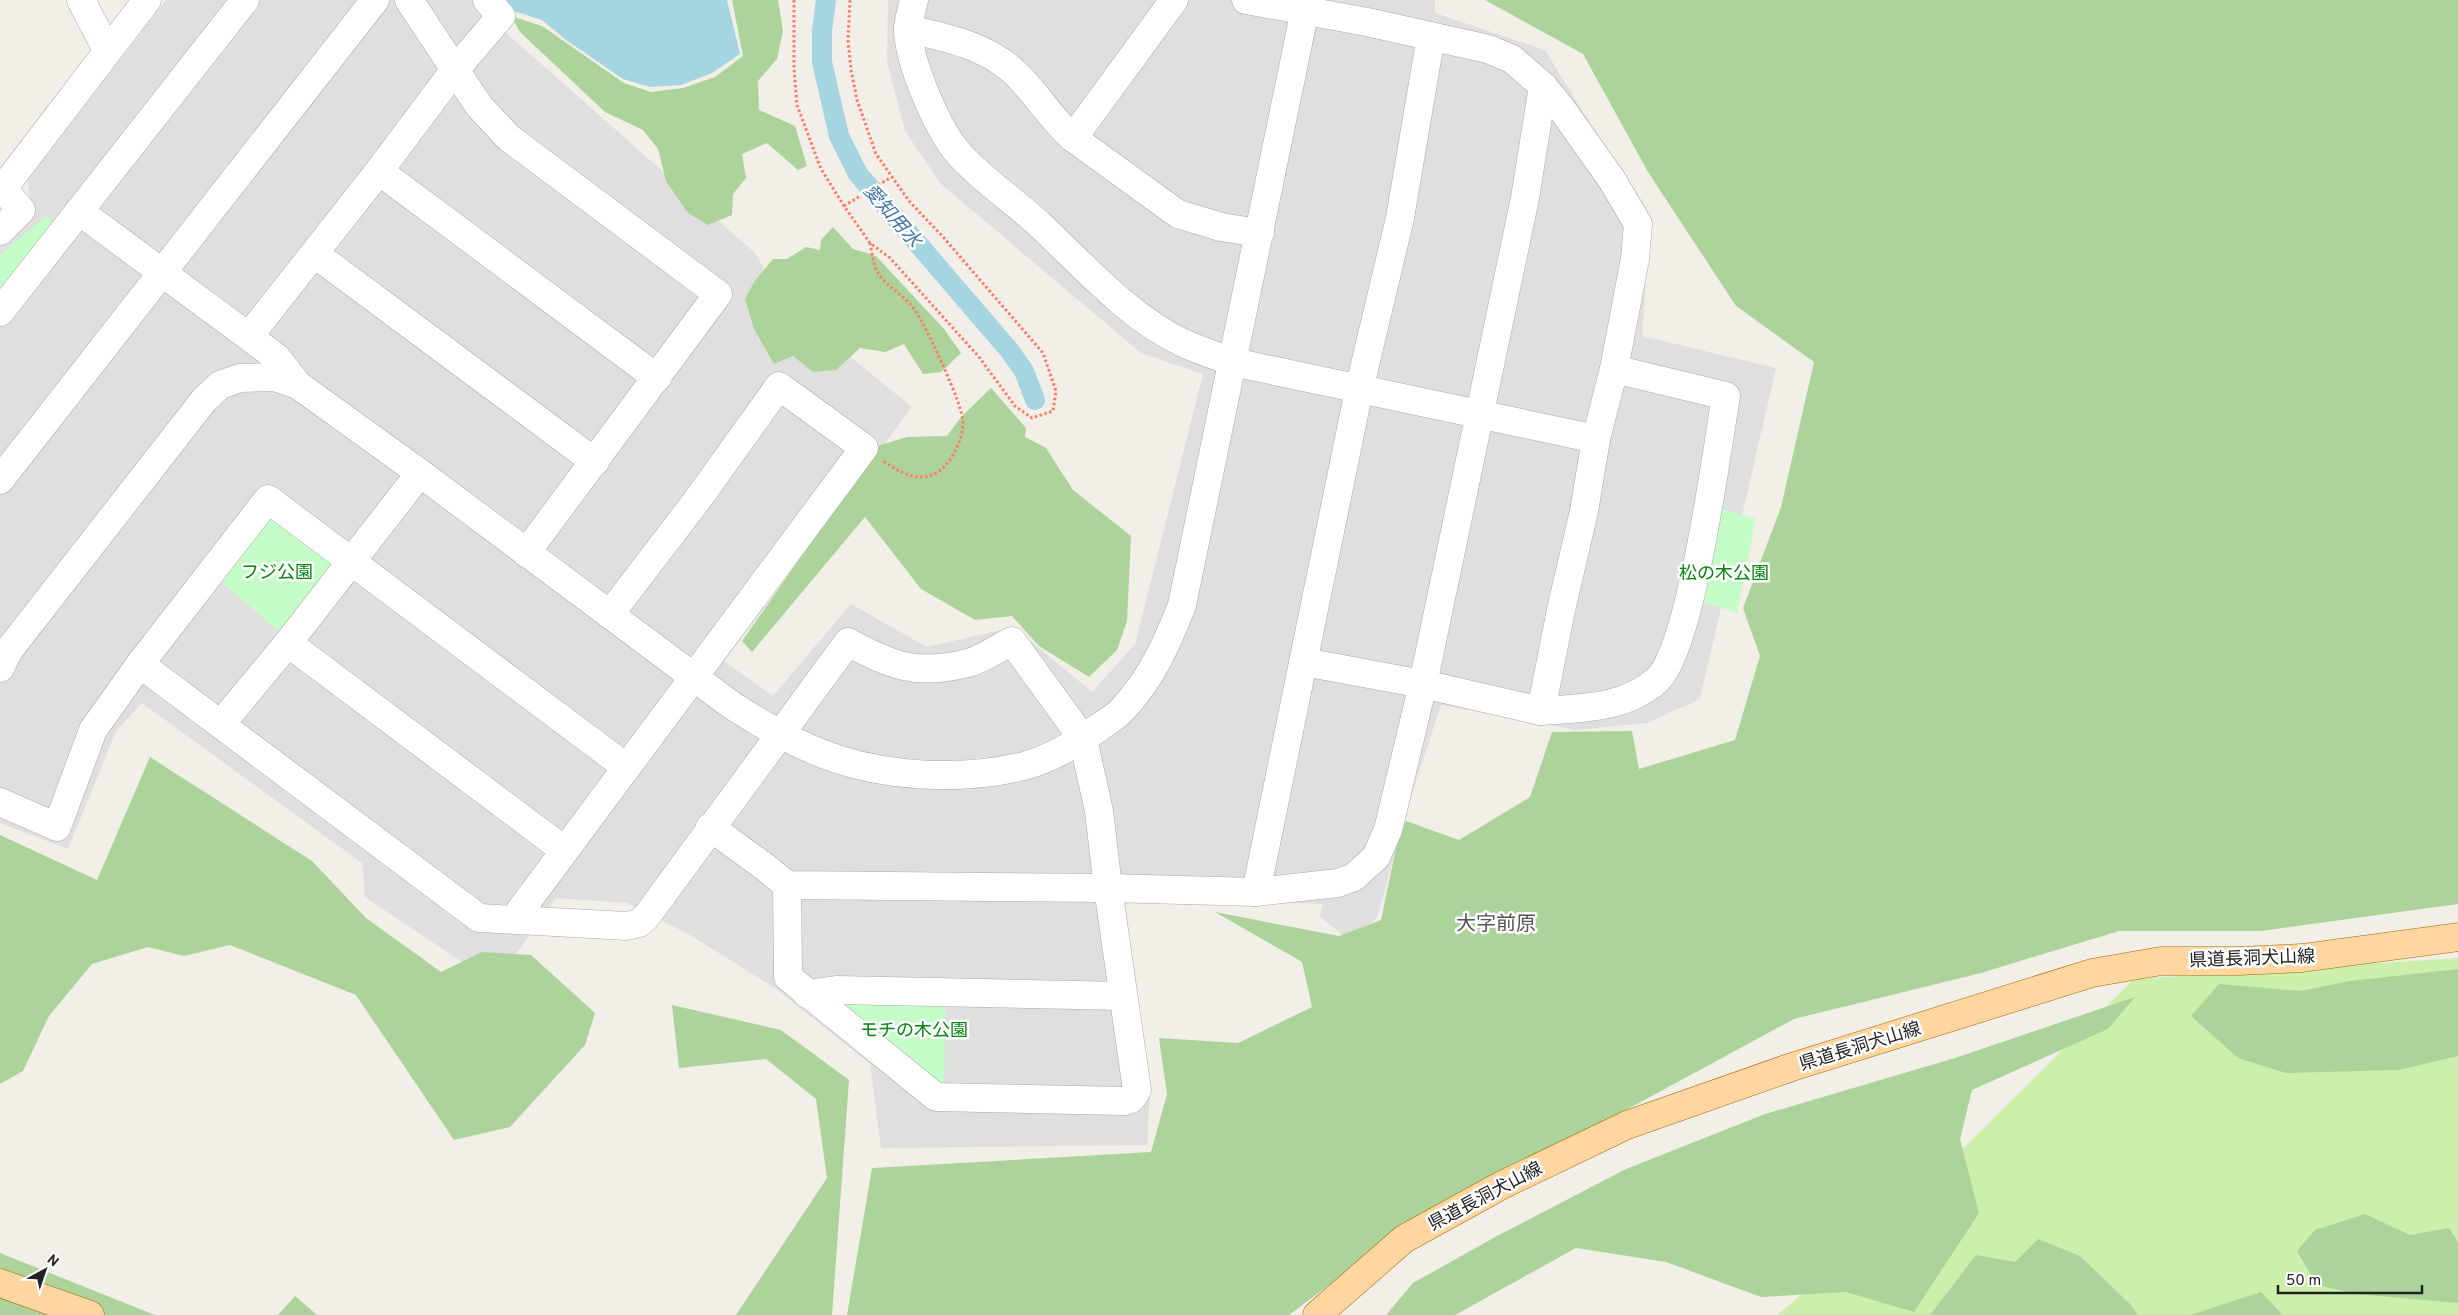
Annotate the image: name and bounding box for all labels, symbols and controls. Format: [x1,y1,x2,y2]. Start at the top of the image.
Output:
water label: 愛知用水 [857,180,927,254]
park label: フジ公園 [241,562,313,585]
park label: 松の木公園 [1679,563,1769,586]
district label: 大字前原 [1456,912,1536,938]
street label: 県道長洞犬山線 [2189,946,2315,973]
street label: 県道長洞犬山線 [1797,1018,1924,1077]
park label: モチの木公園 [860,1020,968,1043]
street label: 県道長洞犬山線 [1425,1158,1547,1237]
north arrow [20,1245,70,1295]
text: N [43,1251,62,1271]
scale bar [2278,1262,2422,1294]
text: 50 m [2286,1272,2321,1291]

